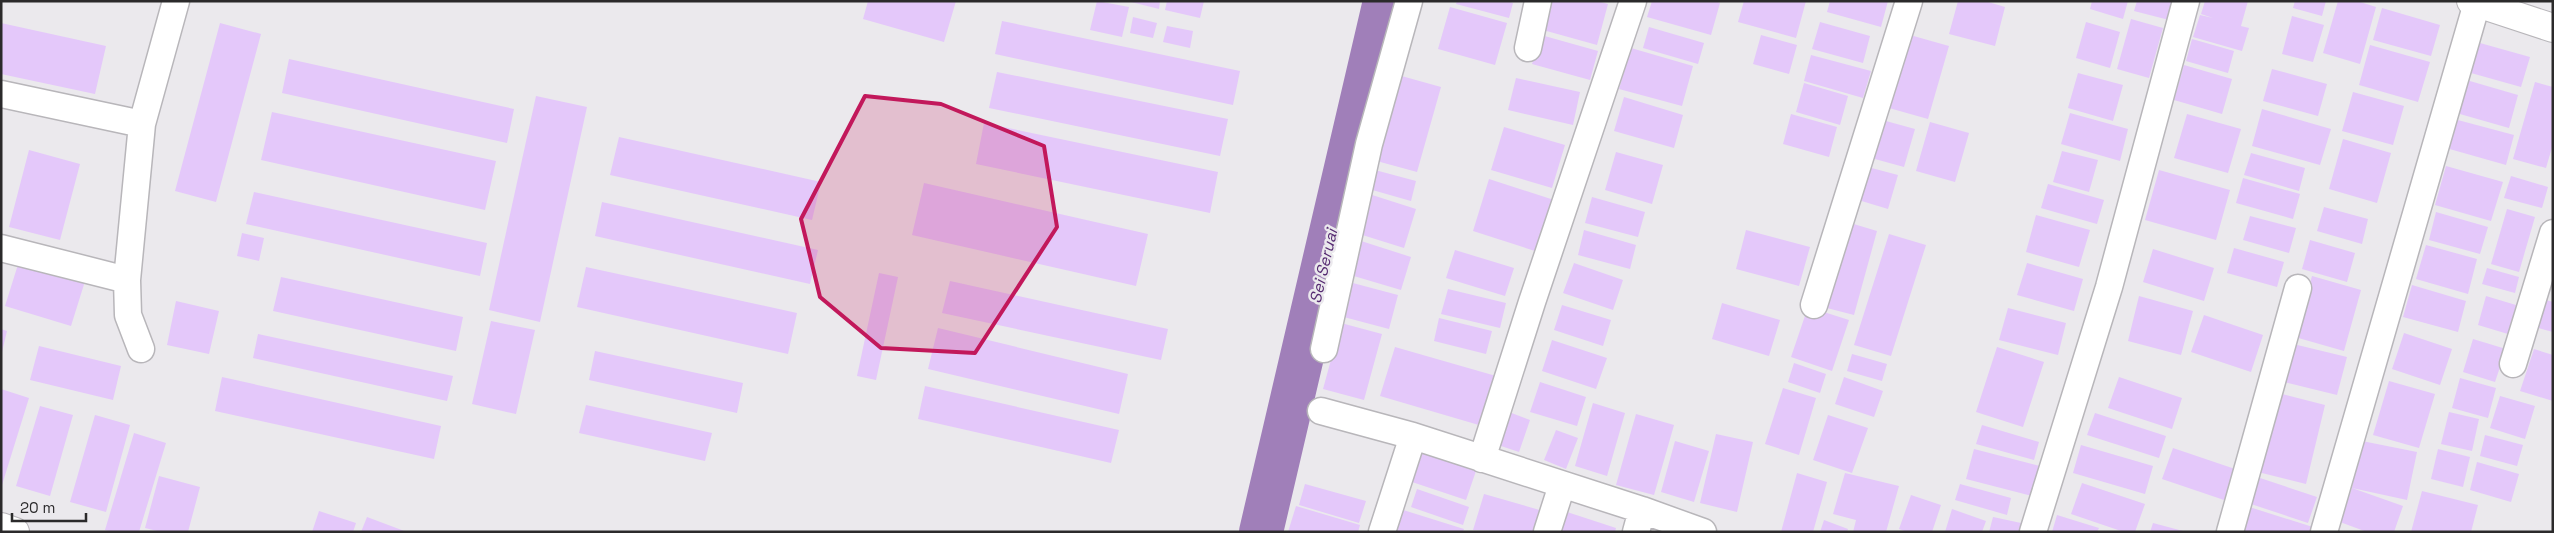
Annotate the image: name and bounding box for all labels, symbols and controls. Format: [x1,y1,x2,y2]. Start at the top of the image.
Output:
water label: Sei Seruai [1305,225,1343,305]
scale bar [12,490,86,522]
text: 20 m [20,498,55,517]

